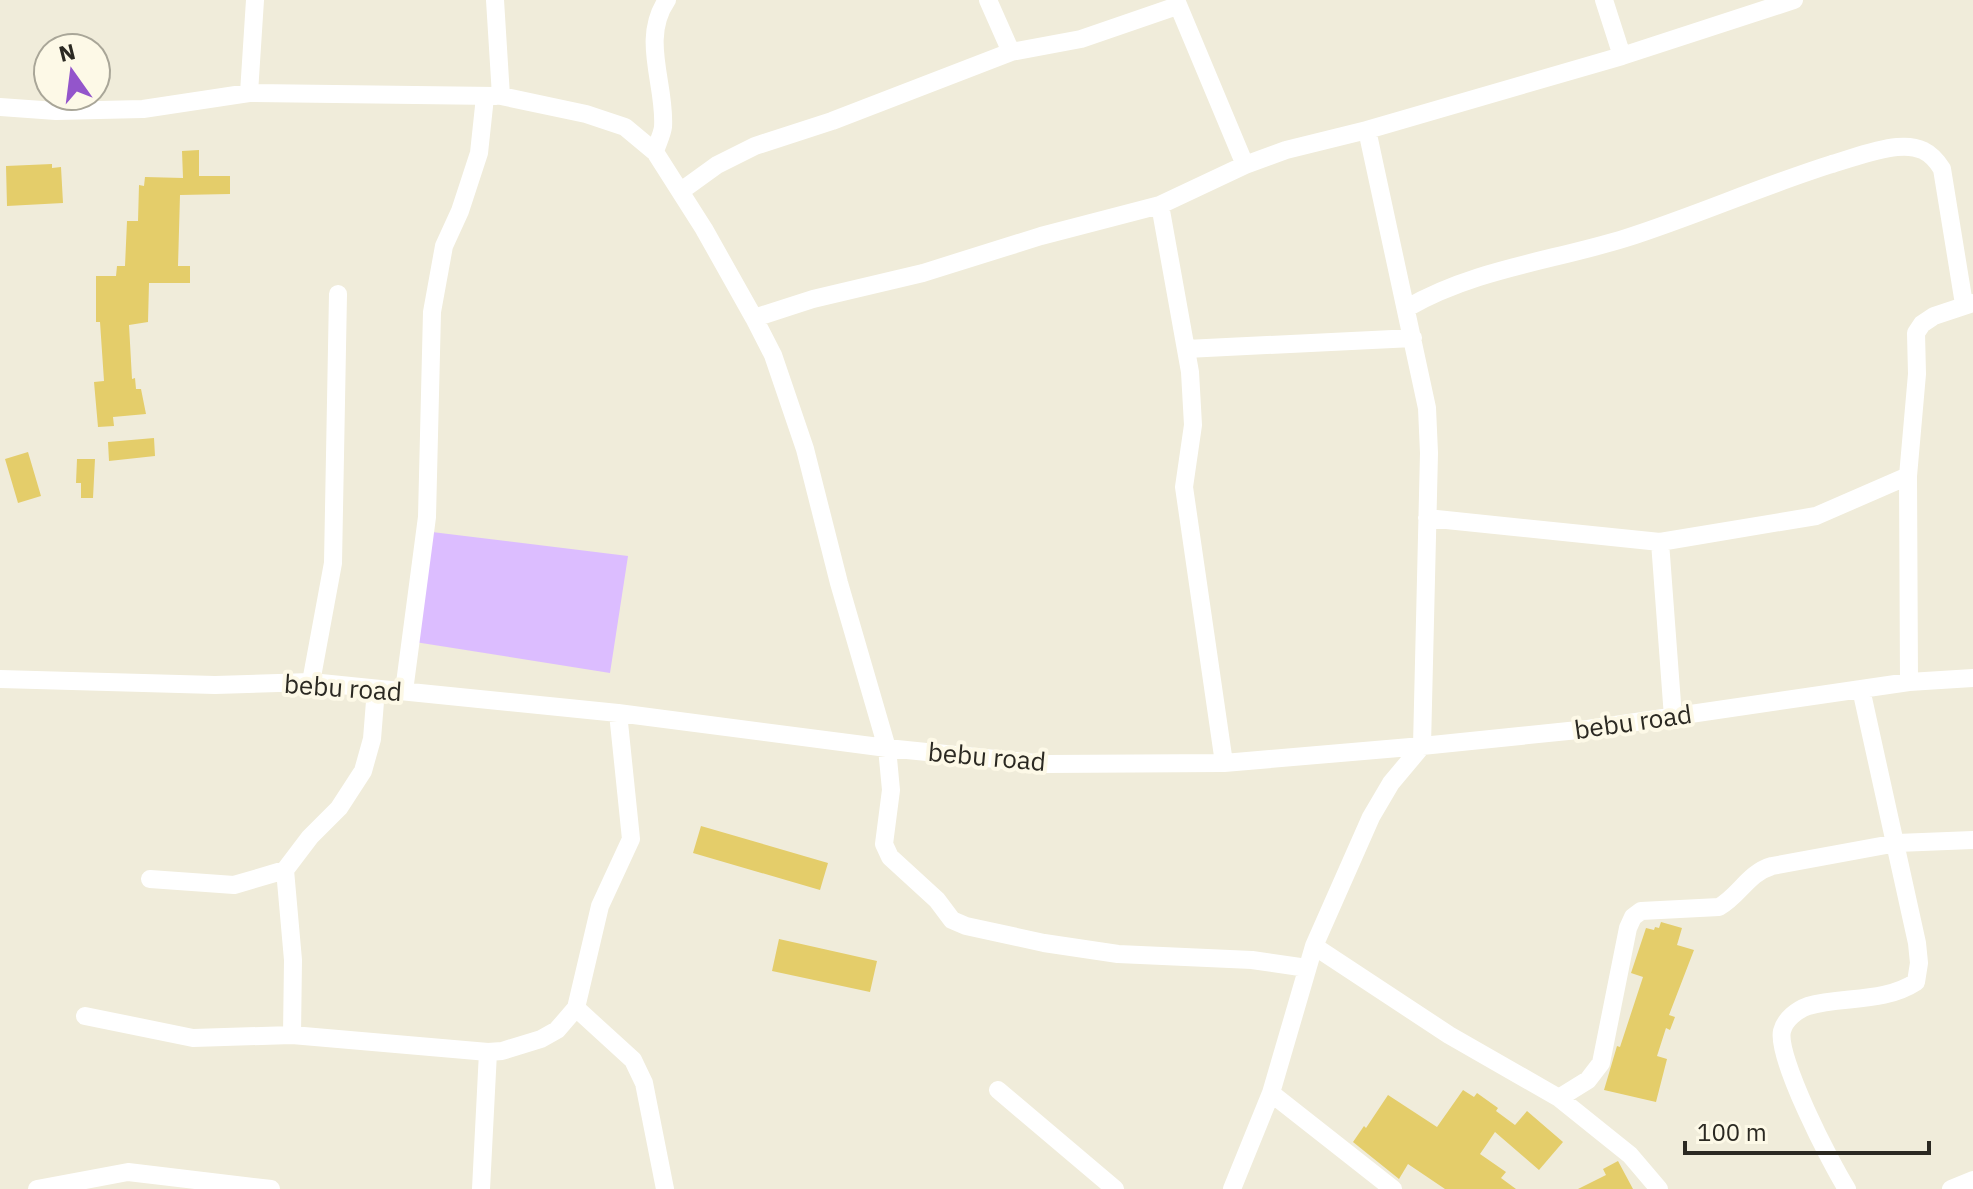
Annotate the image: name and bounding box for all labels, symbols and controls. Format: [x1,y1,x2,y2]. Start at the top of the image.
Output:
north arrow [32,32,112,112]
text: N [56,36,78,68]
street label: bebu road [283,666,403,708]
street label: bebu road [1572,696,1694,746]
street label: bebu road [927,734,1047,778]
scale bar [1685,1105,1929,1155]
text: 100 m [1697,1116,1767,1148]

